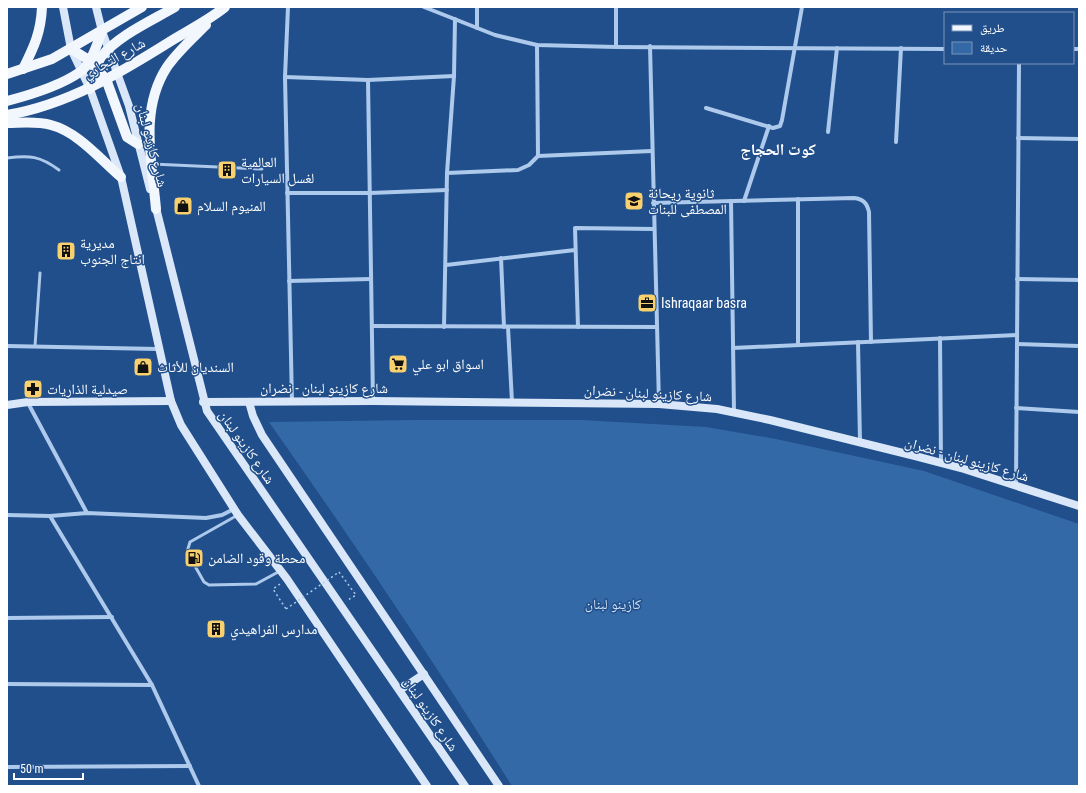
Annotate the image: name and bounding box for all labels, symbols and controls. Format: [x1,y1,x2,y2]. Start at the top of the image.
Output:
legend [944,12,1074,64]
text: طريق [980,21,1005,35]
street label: شارع التجاري [80,34,149,85]
text: حديقة [980,41,1008,55]
street label: شارع كازينو لبنان [131,101,171,189]
district label: كوت الحجاج [740,140,816,160]
place label: العالمية لغسل السيارات [241,154,314,187]
building icon: العالمية لغسل السيارات [216,159,238,181]
place label: ثانوية ريحانة المصطفى للبنات [648,185,727,218]
school or university icon: ثانوية ريحانة المصطفى للبنات [623,190,645,212]
shop icon: المنيوم السلام [172,195,194,217]
place label: المنيوم السلام [197,198,266,216]
place label: مديرية انتاج الجنوب [80,235,145,269]
building icon: مديرية انتاج الجنوب [55,240,77,262]
office icon: Ishraqaar basra [636,292,658,314]
place label: Ishraqaar basra [661,295,747,311]
supermarket icon: اسواق ابو علي [387,353,409,375]
shop icon: السنديان للأثاث [132,356,154,378]
place label: اسواق ابو علي [412,356,484,376]
place label: السنديان للأثاث [157,359,234,376]
pharmacy icon: صيدلية الذاريات [22,378,44,400]
street label: شارع كازينو لبنان - نضران [260,380,388,398]
place label: صيدلية الذاريات [47,381,128,398]
street label: شارع كازينو لبنان - نضران [584,382,712,406]
street label: شارع كازينو لبنان [214,407,278,488]
street label: شارع كازينو لبنان - نضران [903,434,1031,486]
fuel station icon: محطة وقود الضامن [183,547,205,569]
place label: محطة وقود الضامن [208,550,305,567]
park label: كازينو لبنان [585,596,641,613]
building icon: مدارس الفراهيدي [205,618,227,640]
place label: مدارس الفراهيدي [230,621,317,641]
street label: شارع كازينو لبنان [399,674,462,755]
scale bar [14,755,83,781]
text: 50 m [20,762,44,776]

